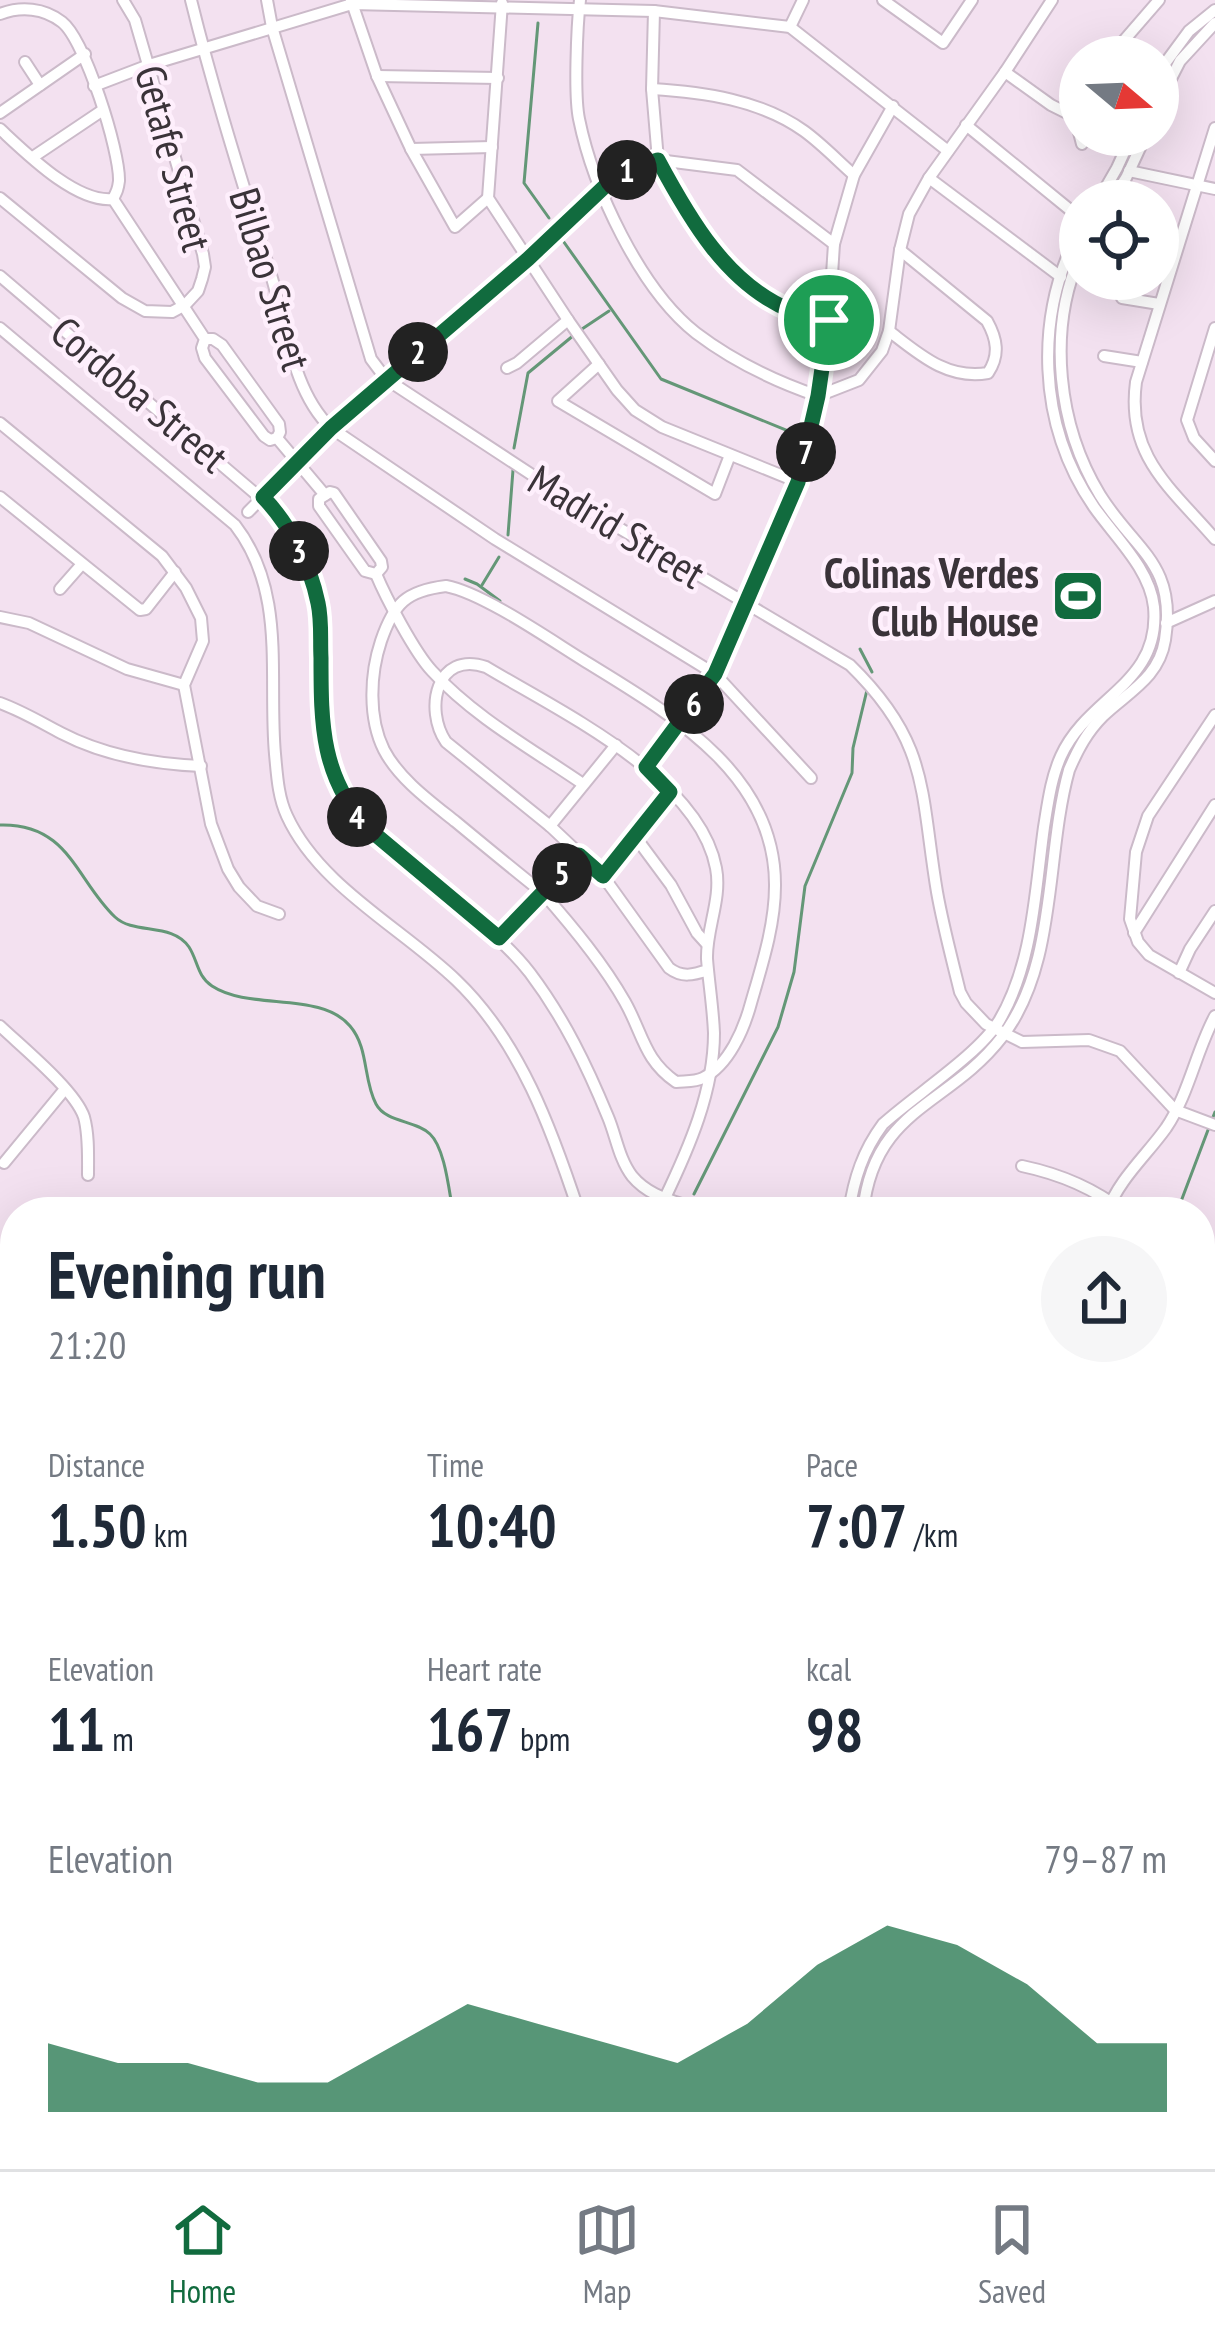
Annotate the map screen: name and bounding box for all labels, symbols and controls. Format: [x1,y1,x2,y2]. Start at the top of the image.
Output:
north arrow [1059,36,1179,156]
map controls [1059,36,1179,300]
street label: Getafe Street [123,59,225,257]
pin: 1 [597,140,657,200]
text: 1 [619,148,635,191]
button: locate [1059,180,1179,300]
street label: Bilbao Street [217,181,325,377]
pin [778,269,880,371]
icon: arrive [796,287,862,353]
street label: Cordoba Street [40,304,240,484]
pin: 2 [388,322,448,382]
text: 2 [410,330,426,373]
pin: 7 [776,422,836,482]
text: 7 [798,430,814,473]
street label: Madrid Street [519,452,716,600]
pin: 3 [269,521,329,581]
text: 3 [291,529,307,572]
place label: Colinas Verdes Club House [824,545,1039,648]
sports icon: Colinas Verdes Club House [1050,568,1106,624]
pin: 6 [664,674,724,734]
text: 6 [686,682,702,725]
pin: 4 [327,787,387,847]
text: 4 [349,795,365,838]
pin: 5 [532,843,592,903]
text: 5 [554,851,570,894]
text: Evening run [48,1231,326,1316]
button: share [1041,1236,1167,1362]
text: 21:20 [48,1319,126,1370]
text: Distance [48,1443,145,1486]
text: Time [427,1443,484,1486]
text: Pace [806,1443,858,1486]
text: 1.50 [48,1486,147,1564]
text: 10:40 [427,1486,557,1564]
text: 7:07 [806,1486,907,1564]
text: km [147,1513,188,1556]
text: /km [907,1513,958,1556]
text: Elevation [48,1647,154,1690]
text: Heart rate [427,1647,542,1690]
text: kcal [806,1647,851,1690]
text: 11 [48,1690,105,1768]
text: 167 [427,1690,513,1768]
text: 98 [806,1690,863,1768]
text: m [105,1717,134,1760]
text: bpm [513,1717,570,1760]
text: Elevation [48,1833,173,1884]
text: 79–87 m [1044,1833,1167,1884]
tab: Home [169,2197,236,2312]
tab: Map [574,2197,640,2312]
tab: Saved [978,2197,1046,2312]

